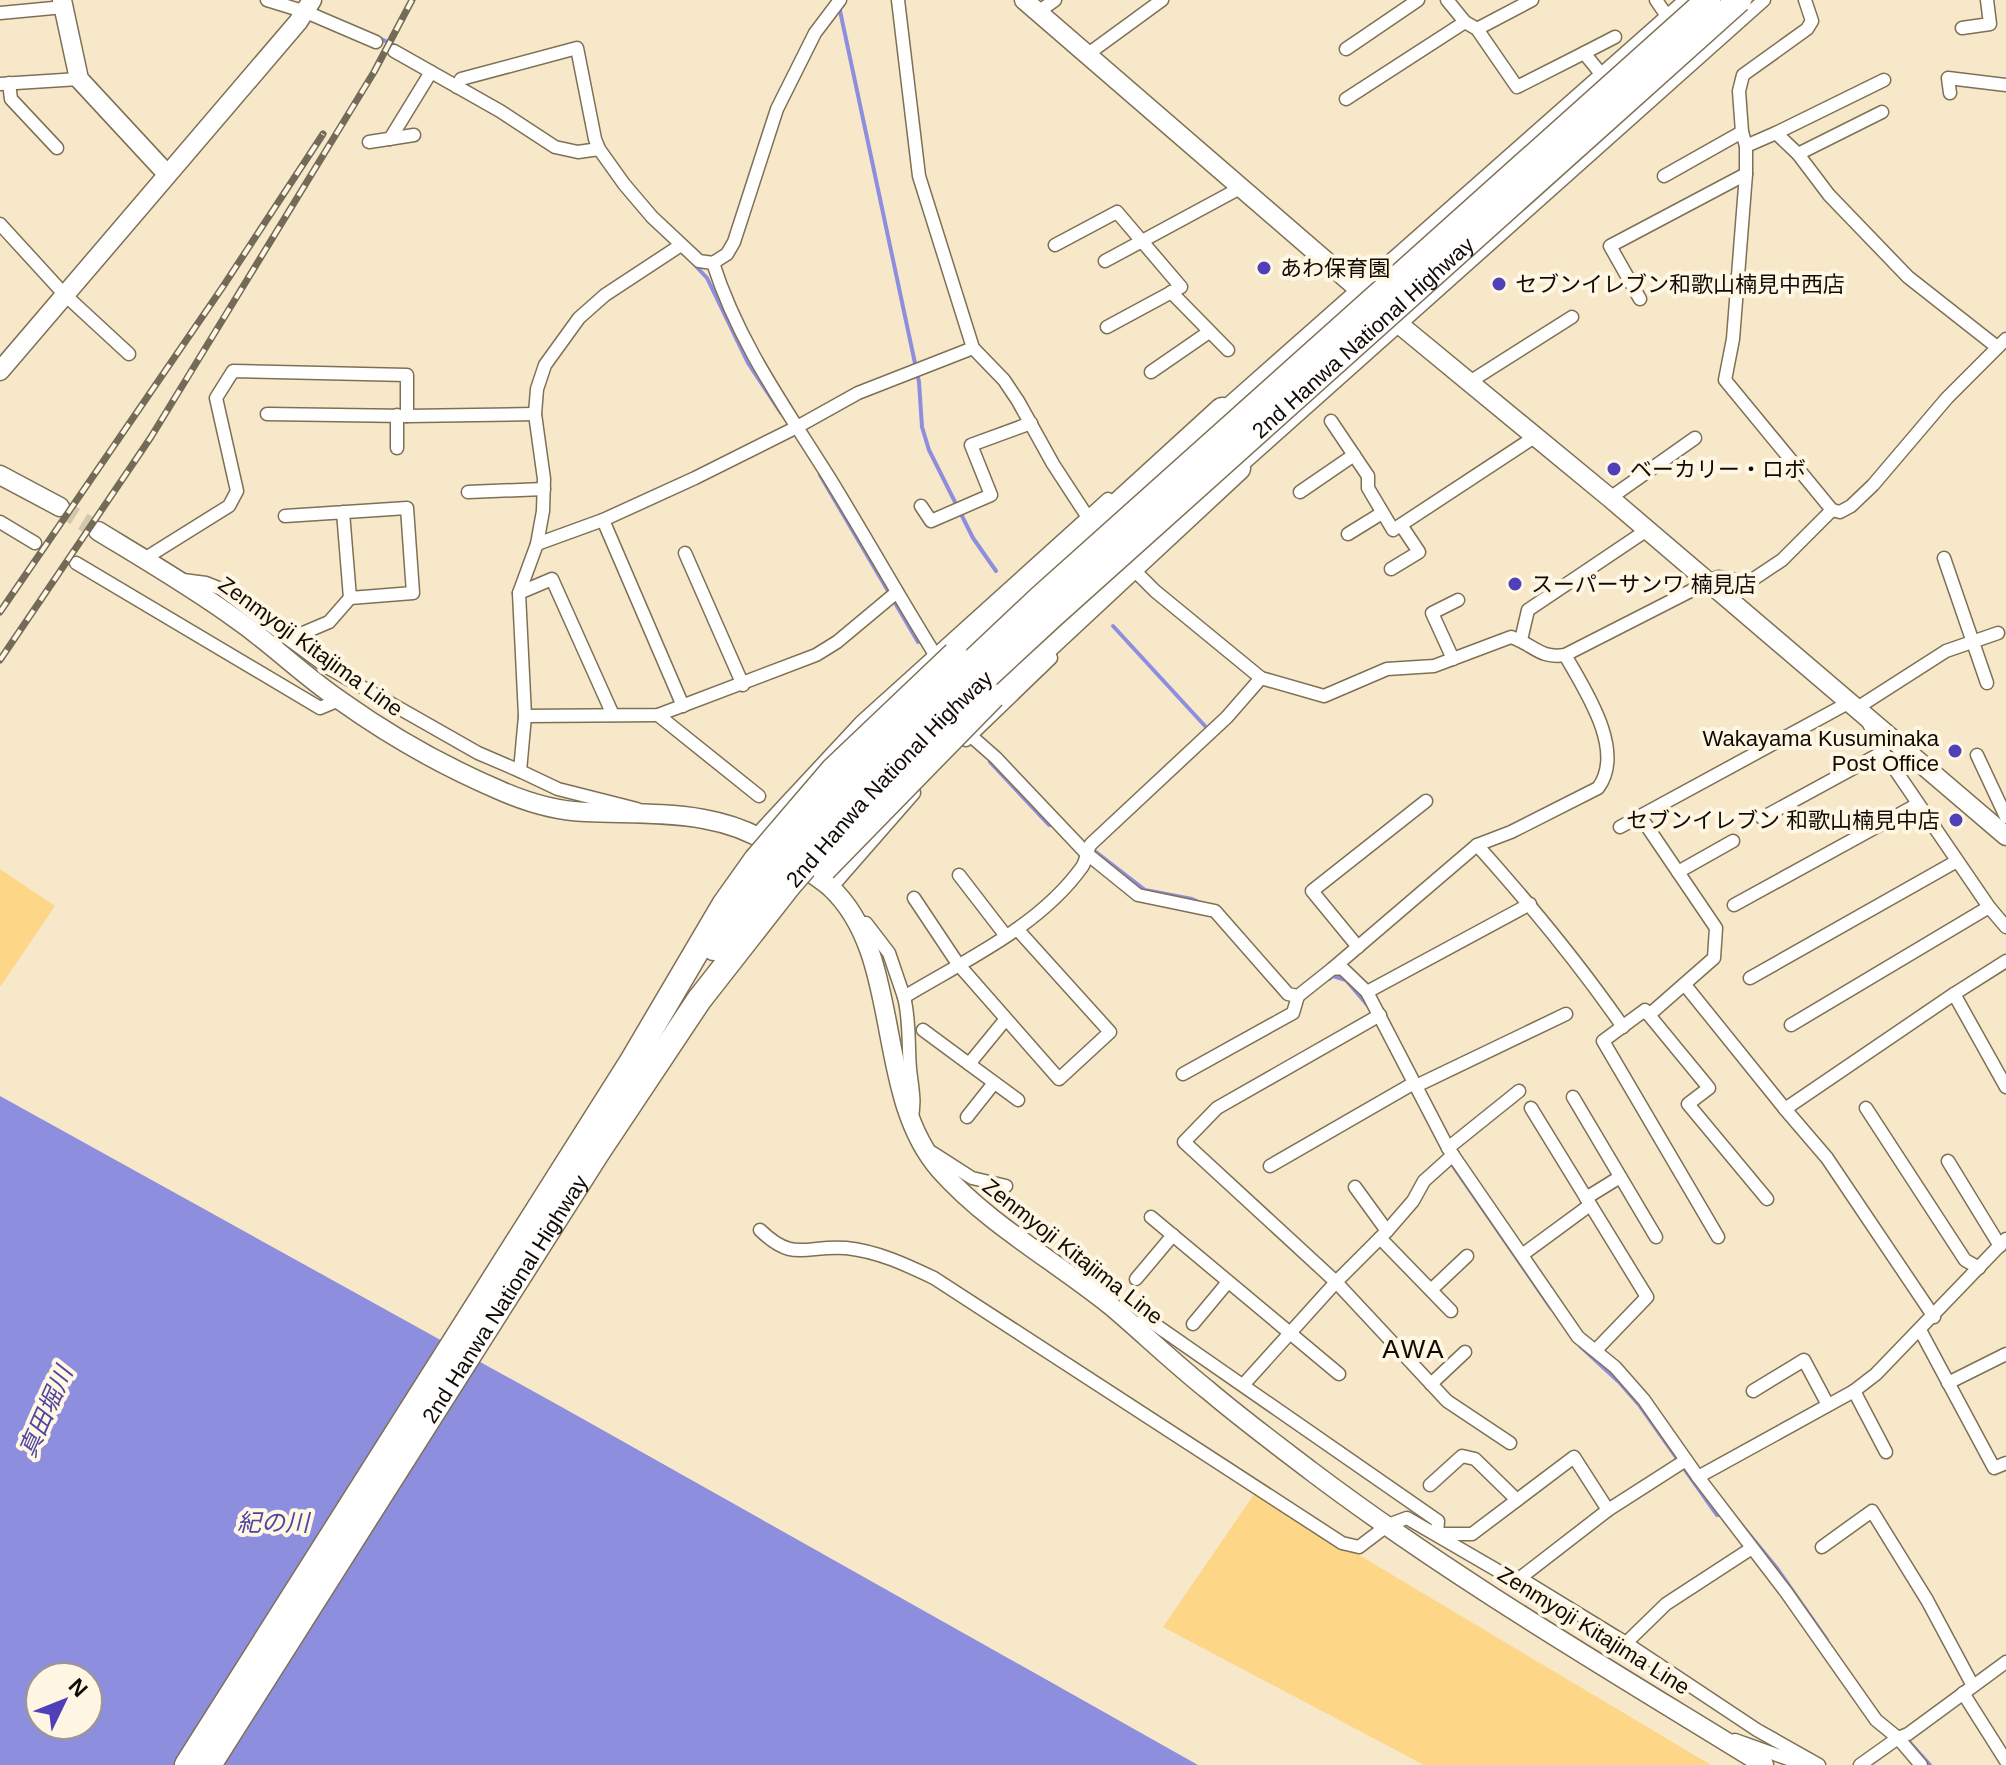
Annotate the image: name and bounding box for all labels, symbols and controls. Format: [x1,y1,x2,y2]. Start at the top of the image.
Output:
street label: 2nd Hanwa National Highway [1247,232,1479,443]
place label: あわ保育園 [1280,256,1390,281]
marker: あわ保育園 [1255,259,1273,277]
place label: セブンイレブン和歌山楠見中西店 [1515,272,1845,297]
marker: セブンイレブン和歌山楠見中西店 [1490,275,1508,293]
place label: ベーカリー・ロボ [1630,457,1806,482]
marker: ベーカリー・ロボ [1605,460,1623,478]
street label: Zenmyoji Kitajima Line [214,571,408,722]
place label: スーパーサンワ 楠見店 [1531,572,1756,597]
marker: スーパーサンワ 楠見店 [1506,575,1524,593]
street label: 2nd Hanwa National Highway [781,666,998,892]
place label: Wakayama Kusuminaka Post Office [1703,726,1940,776]
marker: Wakayama Kusuminaka Post Office [1946,742,1964,760]
place label: セブンイレブン 和歌山楠見中店 [1626,808,1940,833]
marker: セブンイレブン 和歌山楠見中店 [1947,811,1965,829]
street label: 2nd Hanwa National Highway [417,1170,593,1428]
street label: Zenmyoji Kitajima Line [978,1173,1168,1329]
district label: AWA [1382,1334,1446,1364]
water label: 真田堀川 [14,1360,79,1461]
water label: 紀の川 [237,1509,312,1536]
street label: Zenmyoji Kitajima Line [1493,1561,1694,1700]
north arrow [24,1661,104,1741]
text: N [64,1673,93,1702]

